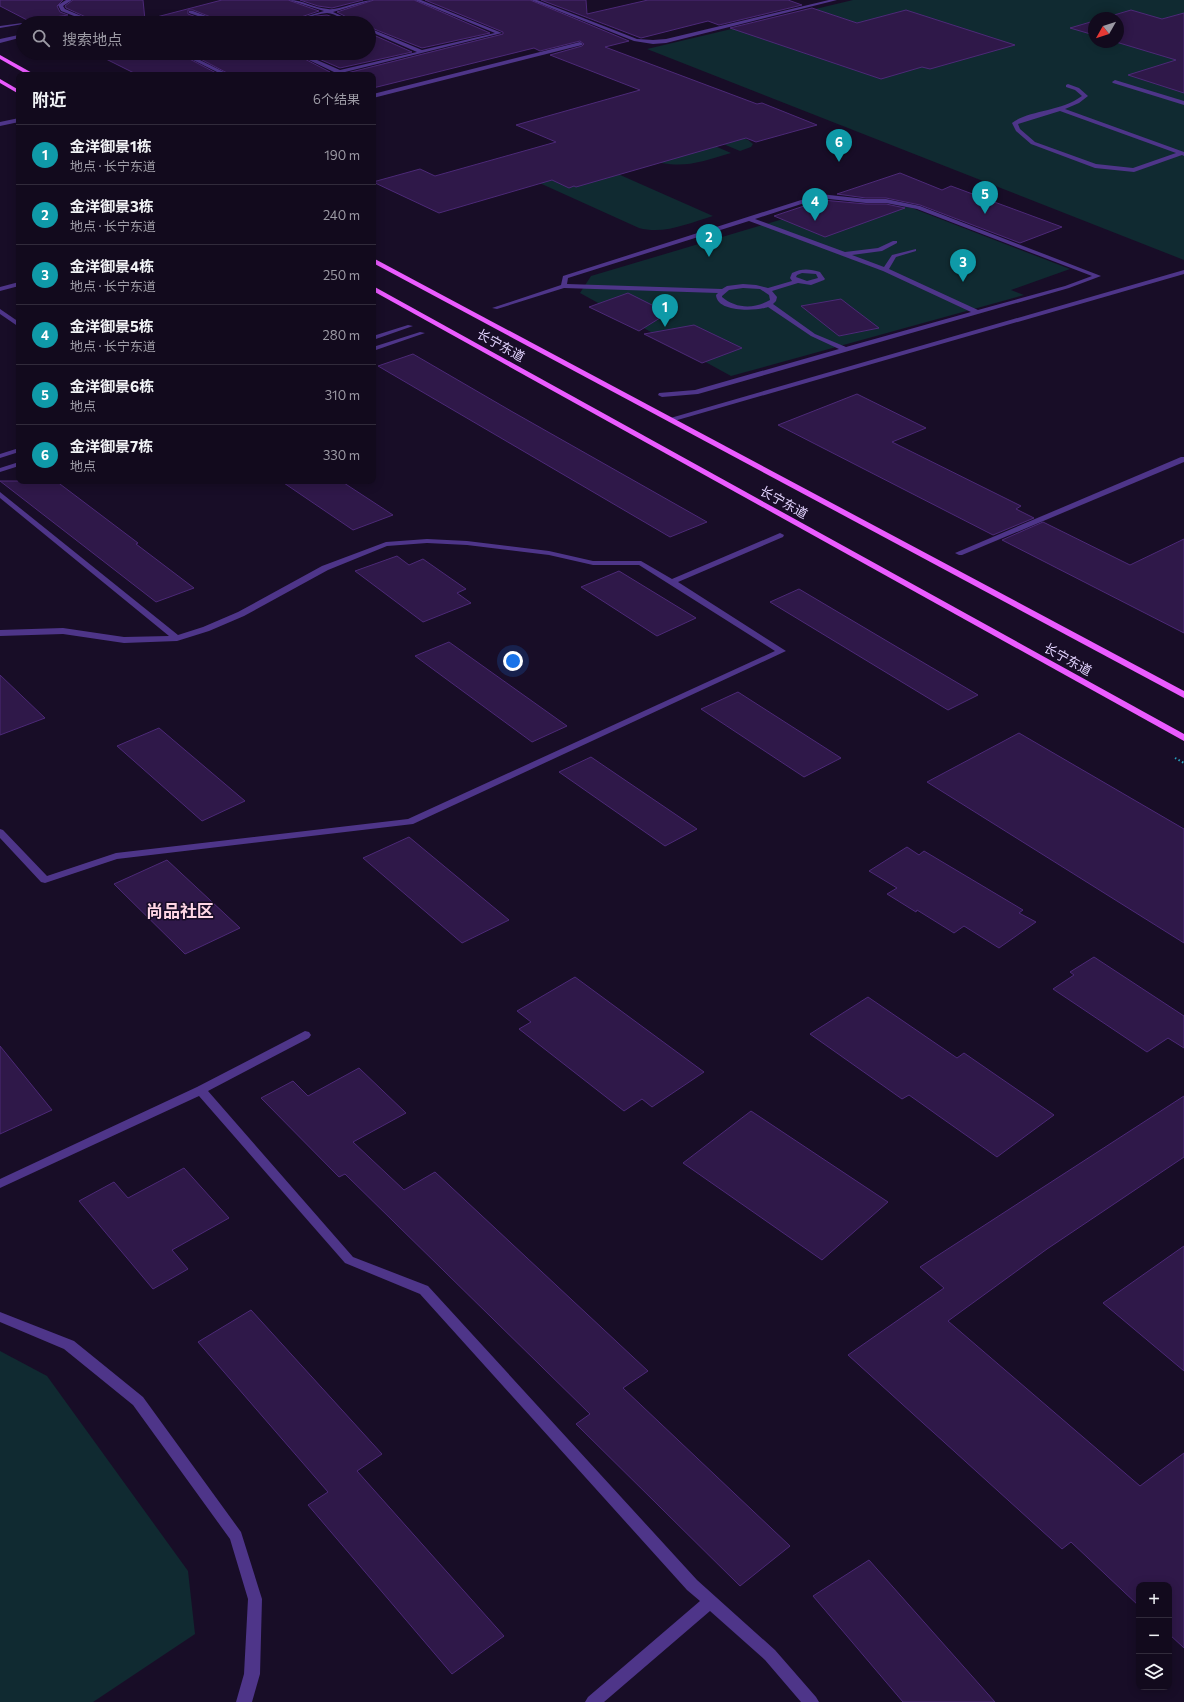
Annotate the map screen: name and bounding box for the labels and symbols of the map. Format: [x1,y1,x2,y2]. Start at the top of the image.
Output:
north arrow [1088,12,1124,48]
pin: 6 [826,129,852,162]
pin: 5 [972,181,998,214]
pin: 4 [802,188,828,221]
pin: 2 [696,224,722,257]
pin: 3 [950,249,976,282]
pin: 1 [652,294,678,327]
street label: 长宁东道 [474,325,528,365]
street label: 长宁东道 [757,482,811,522]
street label: 长宁东道 [1041,639,1095,679]
your location [503,651,523,671]
district label: 尚品社区 [146,900,214,921]

